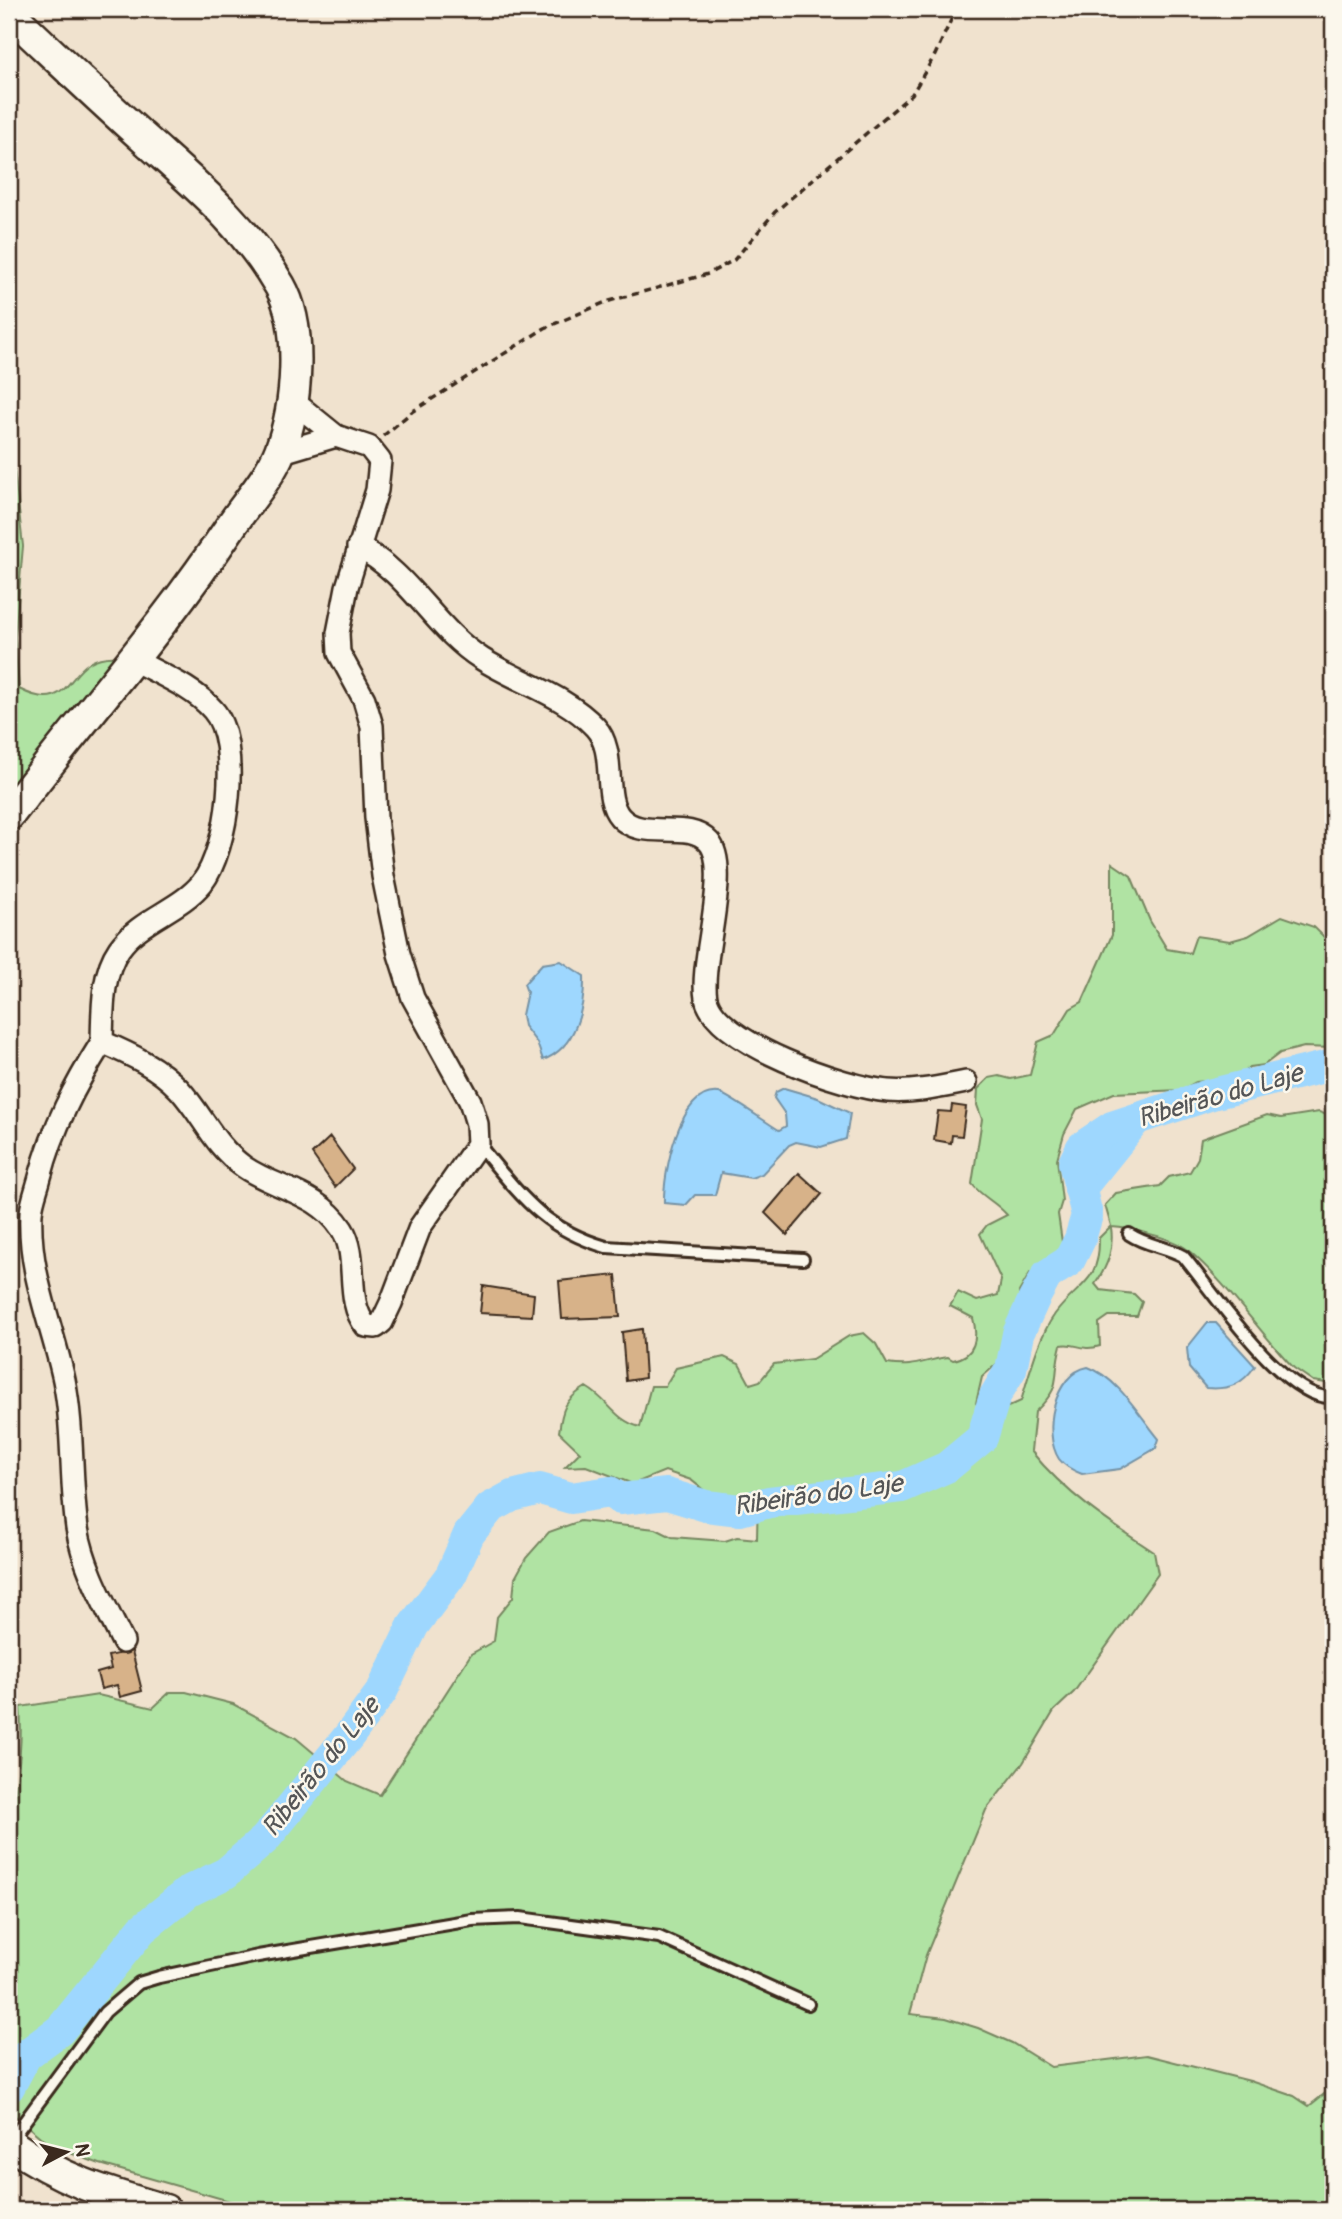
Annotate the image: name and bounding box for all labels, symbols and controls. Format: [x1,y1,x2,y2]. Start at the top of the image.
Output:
water label: Ribeirão do Laje [1134,1057,1308,1135]
water label: Ribeirão do Laje [732,1467,906,1523]
water label: Ribeirão do Laje [255,1689,388,1843]
north arrow [32,2118,102,2188]
text: N [69,2142,95,2158]

